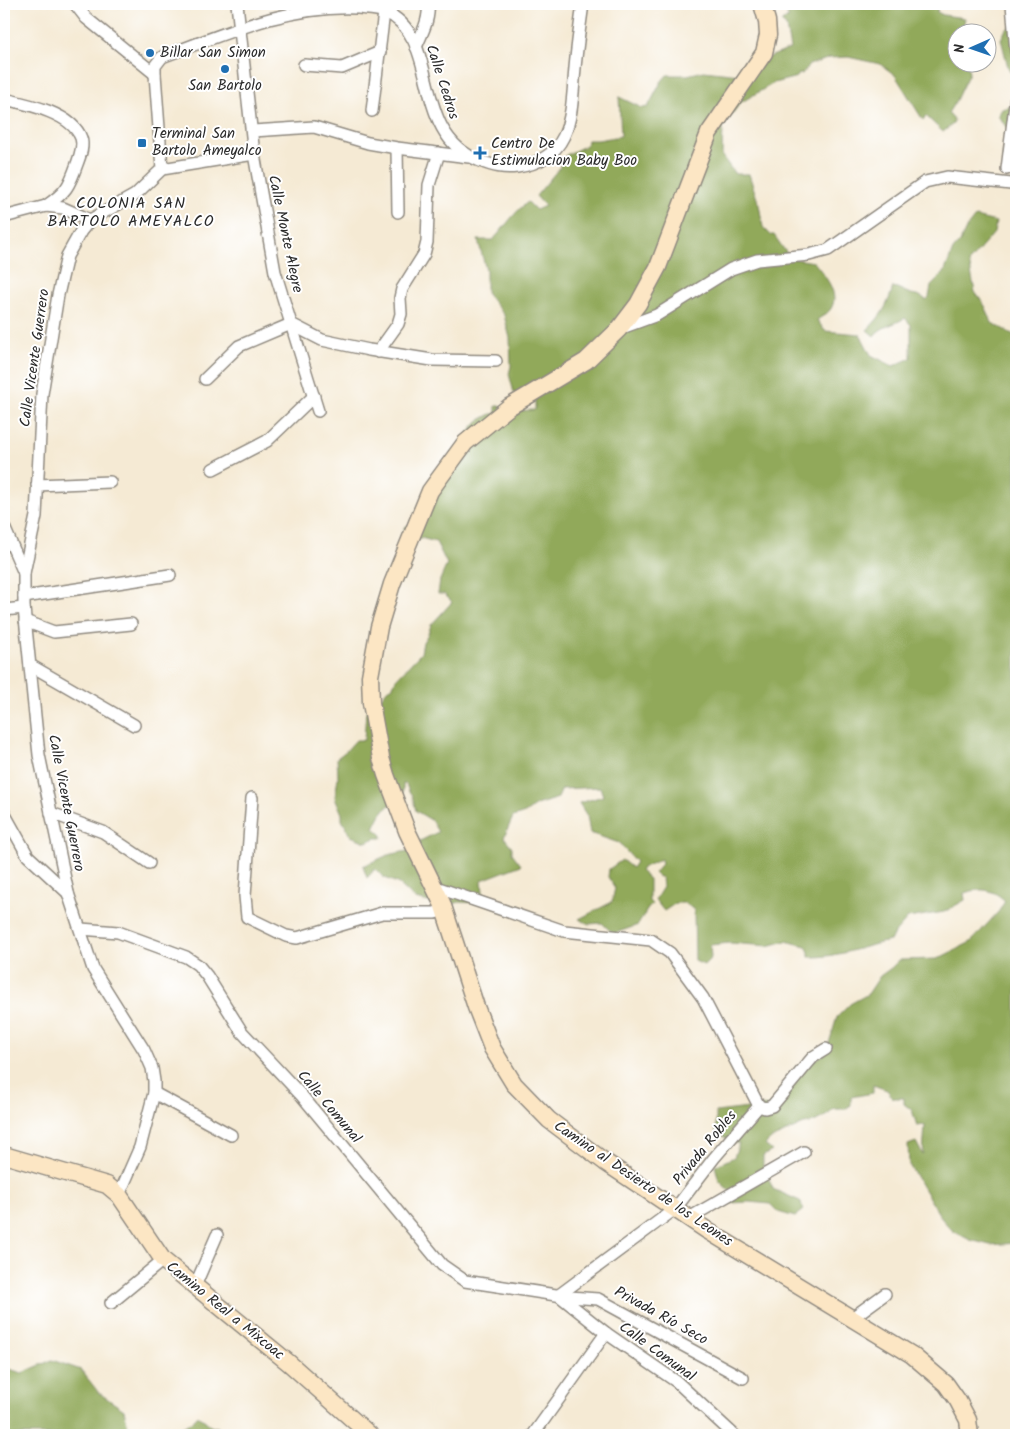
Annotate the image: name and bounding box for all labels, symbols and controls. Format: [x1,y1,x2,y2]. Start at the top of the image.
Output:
north arrow [948,22,998,72]
place label: Billar San Simon [160,41,266,65]
street label: Calle Cedros [419,41,466,123]
text: N [949,43,971,53]
marker: Billar San Simon [144,47,156,59]
marker: San Bartolo [219,63,231,75]
place label: San Bartolo [188,74,262,98]
place label: Terminal San Bartolo Ameyalco [152,122,262,163]
place label: Centro De Estimulacion Baby Boo [491,132,637,173]
marker: Terminal San Bartolo Ameyalco [136,137,148,149]
marker: Centro De Estimulacion Baby Boo [473,146,487,160]
street label: Calle Monte Alegre [261,173,309,295]
district label: COLONIA SAN BARTOLO AMEYALCO [47,191,215,234]
street label: Calle Vicente Guerrero [13,287,57,429]
street label: Calle Vicente Guerrero [41,732,91,874]
street label: Calle Comunal [291,1065,367,1149]
street label: Privada Robles [667,1105,743,1191]
street label: Camino al Desierto de los Leones [549,1115,738,1253]
street label: Camino Real a Mixcoac [160,1256,290,1367]
street label: Privada Río Seco [610,1280,712,1352]
street label: Calle Comunal [614,1316,701,1388]

